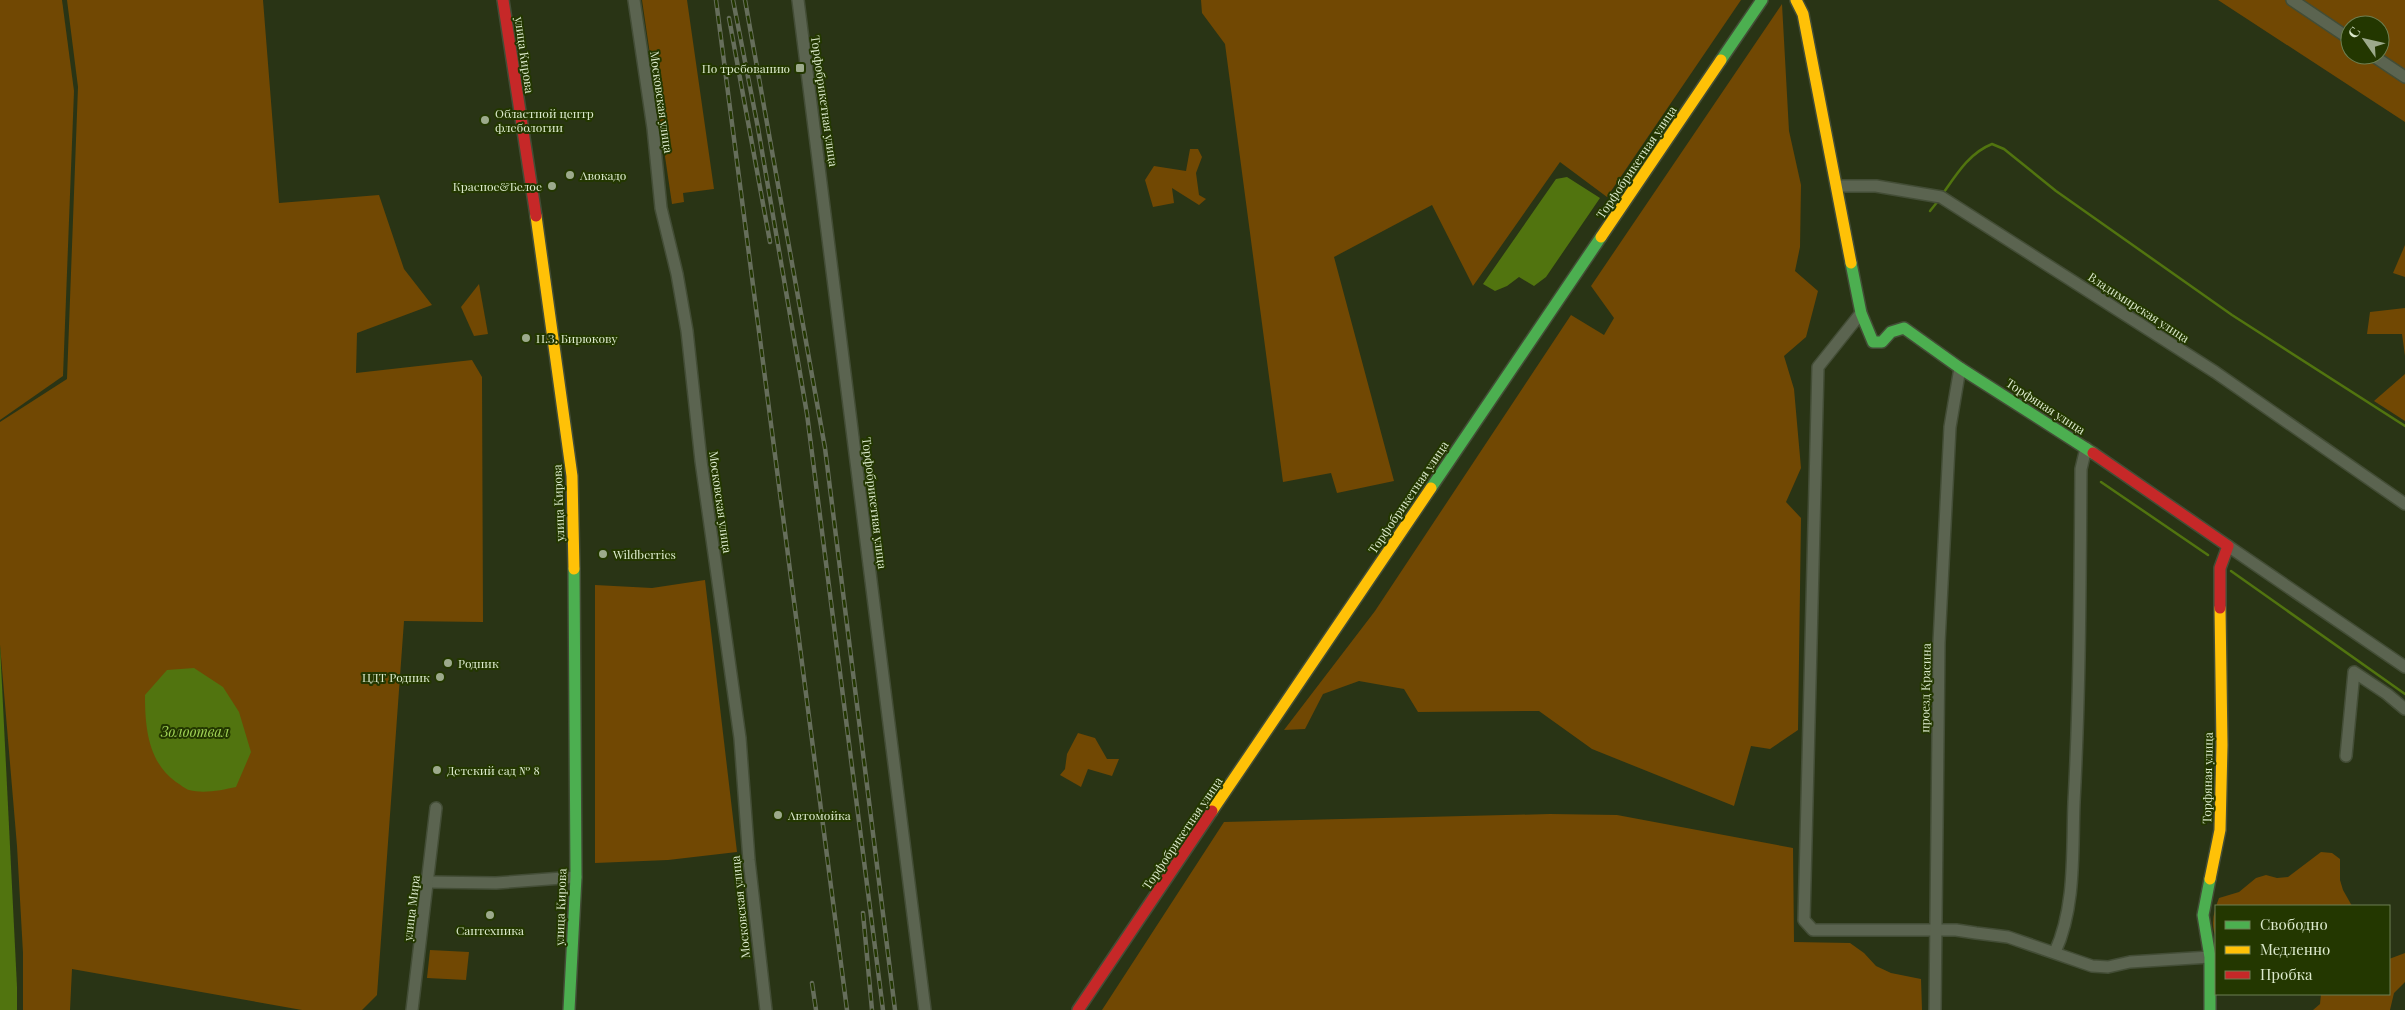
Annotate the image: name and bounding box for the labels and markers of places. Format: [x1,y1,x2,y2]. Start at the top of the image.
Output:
place label: По требованию [702,60,790,76]
marker: По требованию [794,62,806,74]
place label: Областной центр флебологии [495,105,594,135]
marker: Областной центр флебологии [479,114,491,126]
place label: Авокадо [579,167,627,183]
marker: Авокадо [564,169,576,181]
place label: Красное&Белое [453,178,542,194]
marker: Красное&Белое [546,180,558,192]
place label: Н.З. Бирюкову [536,330,618,346]
marker: Н.З. Бирюкову [520,332,532,344]
place label: Wildberries [612,546,676,562]
marker: Wildberries [597,548,609,560]
place label: Родник [458,655,499,671]
marker: Родник [442,657,454,669]
place label: ЦДТ Родник [362,669,430,685]
marker: ЦДТ Родник [434,671,446,683]
place label: Детский сад № 8 [447,762,540,778]
marker: Детский сад № 8 [431,764,443,776]
place label: Автомойка [787,807,851,823]
marker: Автомойка [772,809,784,821]
marker: Сантехника [484,909,496,921]
place label: Сантехника [456,922,524,938]

